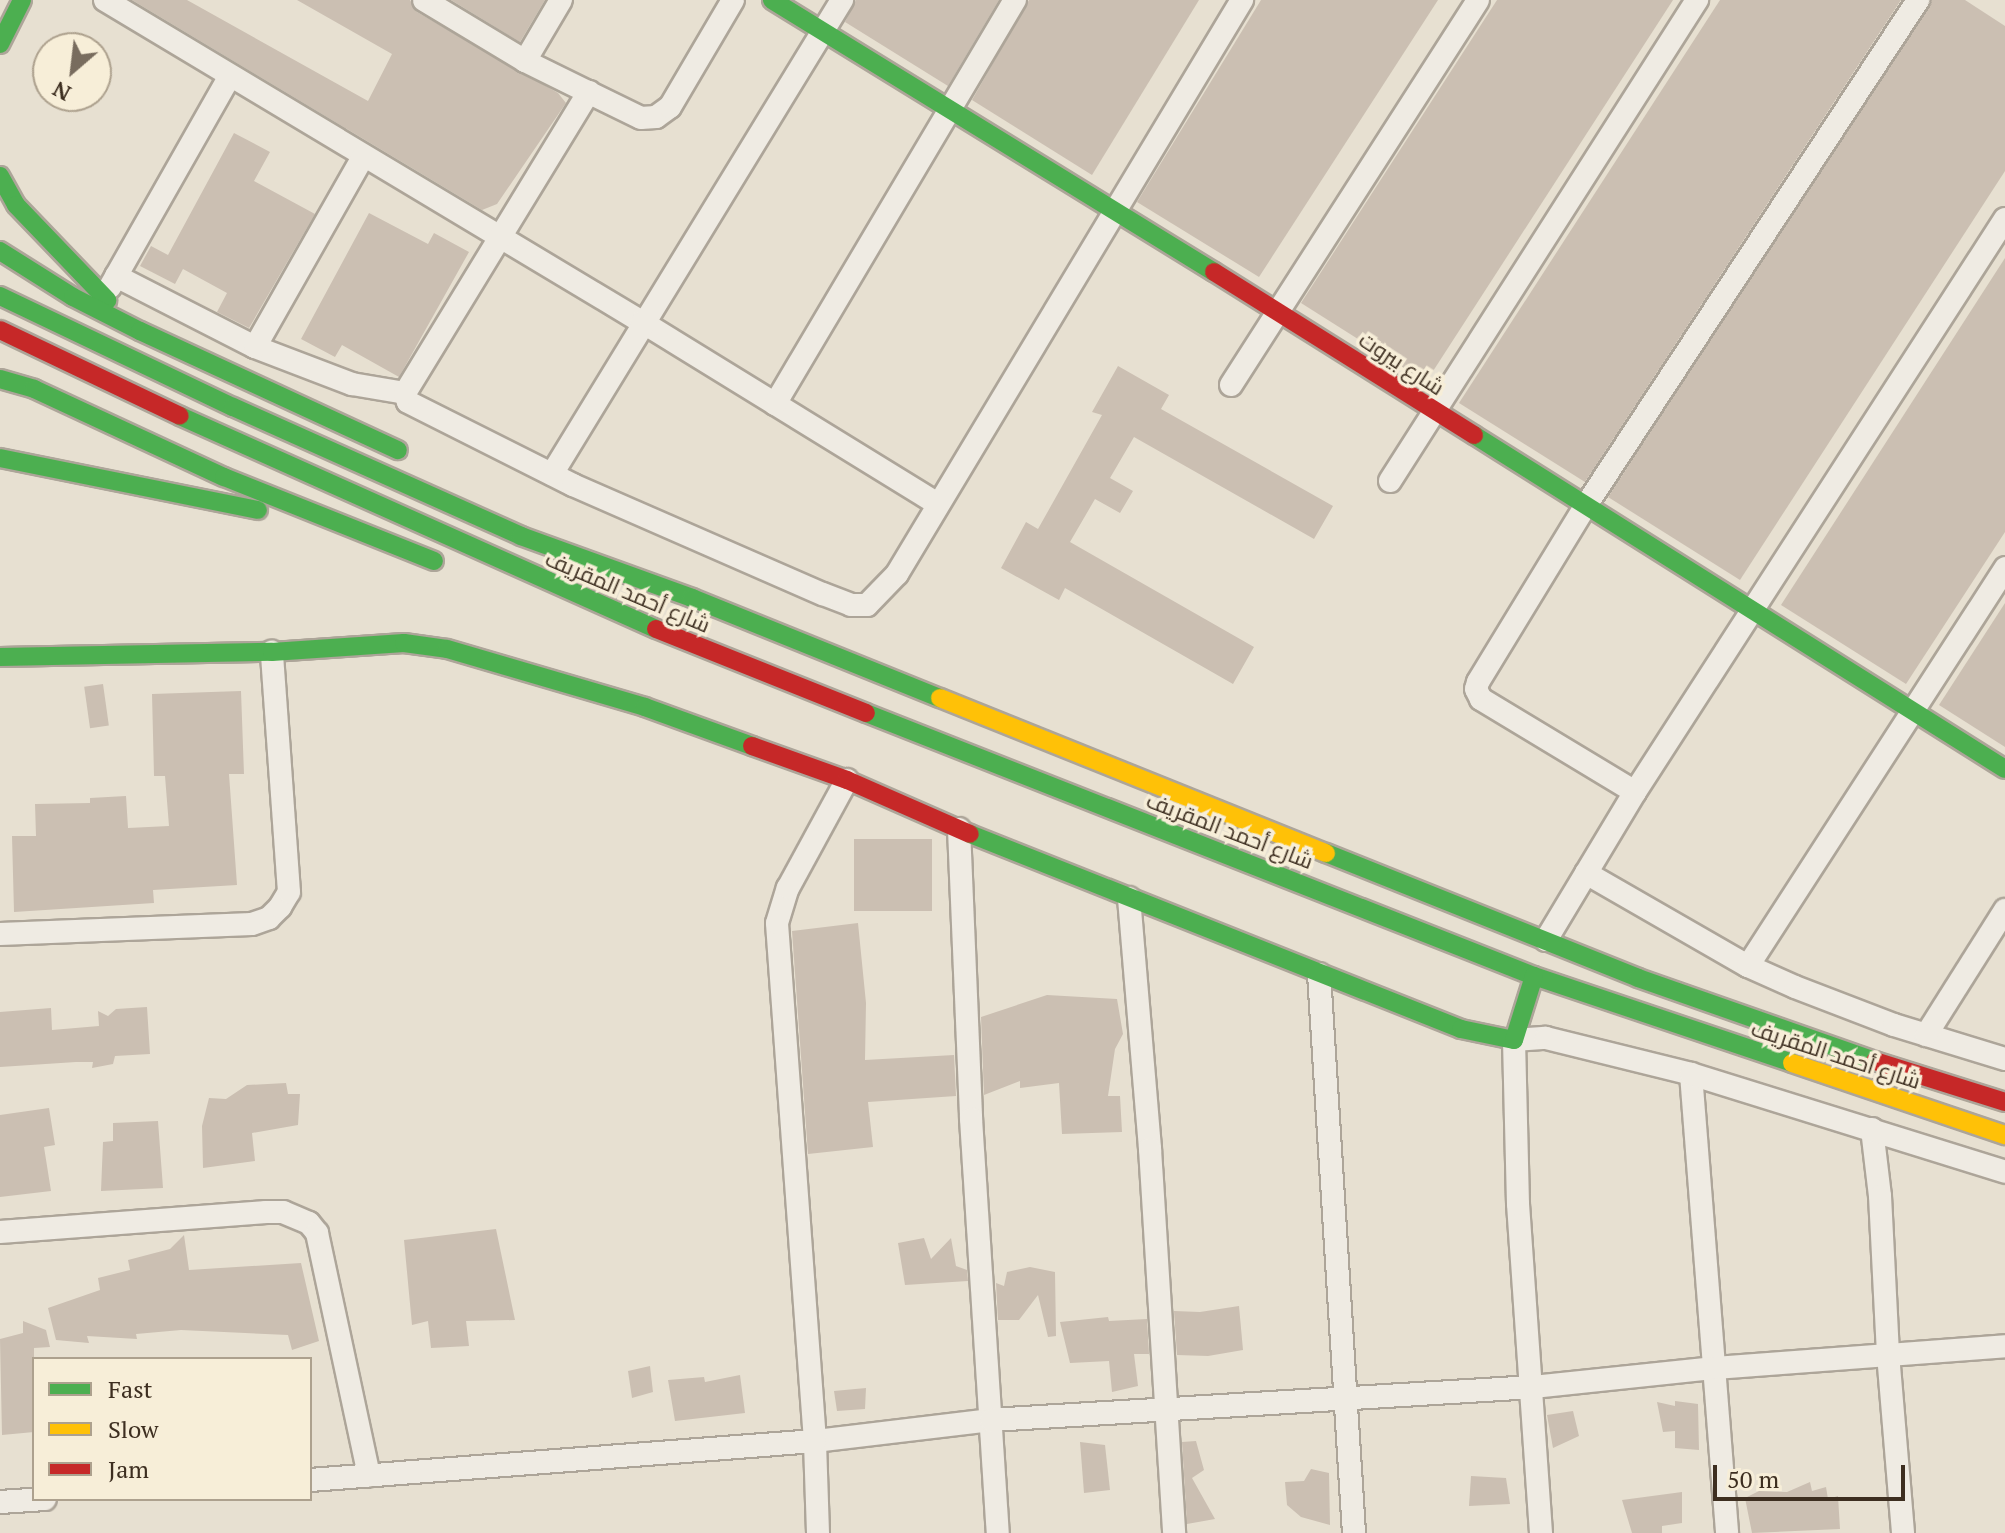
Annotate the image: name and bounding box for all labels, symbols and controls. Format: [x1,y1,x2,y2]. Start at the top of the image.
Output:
north arrow [32,32,112,112]
text: N [47,75,76,109]
street label: شارع بيروت [1354,326,1450,400]
street label: شارع أحمد المقريف [542,544,714,638]
street label: شارع أحمد المقريف [1143,786,1317,874]
street label: شارع أحمد المقريف [1748,1014,1924,1094]
legend [32,1357,312,1501]
text: Fast [108,1373,152,1405]
text: Slow [108,1413,159,1445]
scale bar [1717,1449,1909,1499]
text: Jam [108,1453,149,1485]
text: 50 m [1727,1463,1779,1495]

